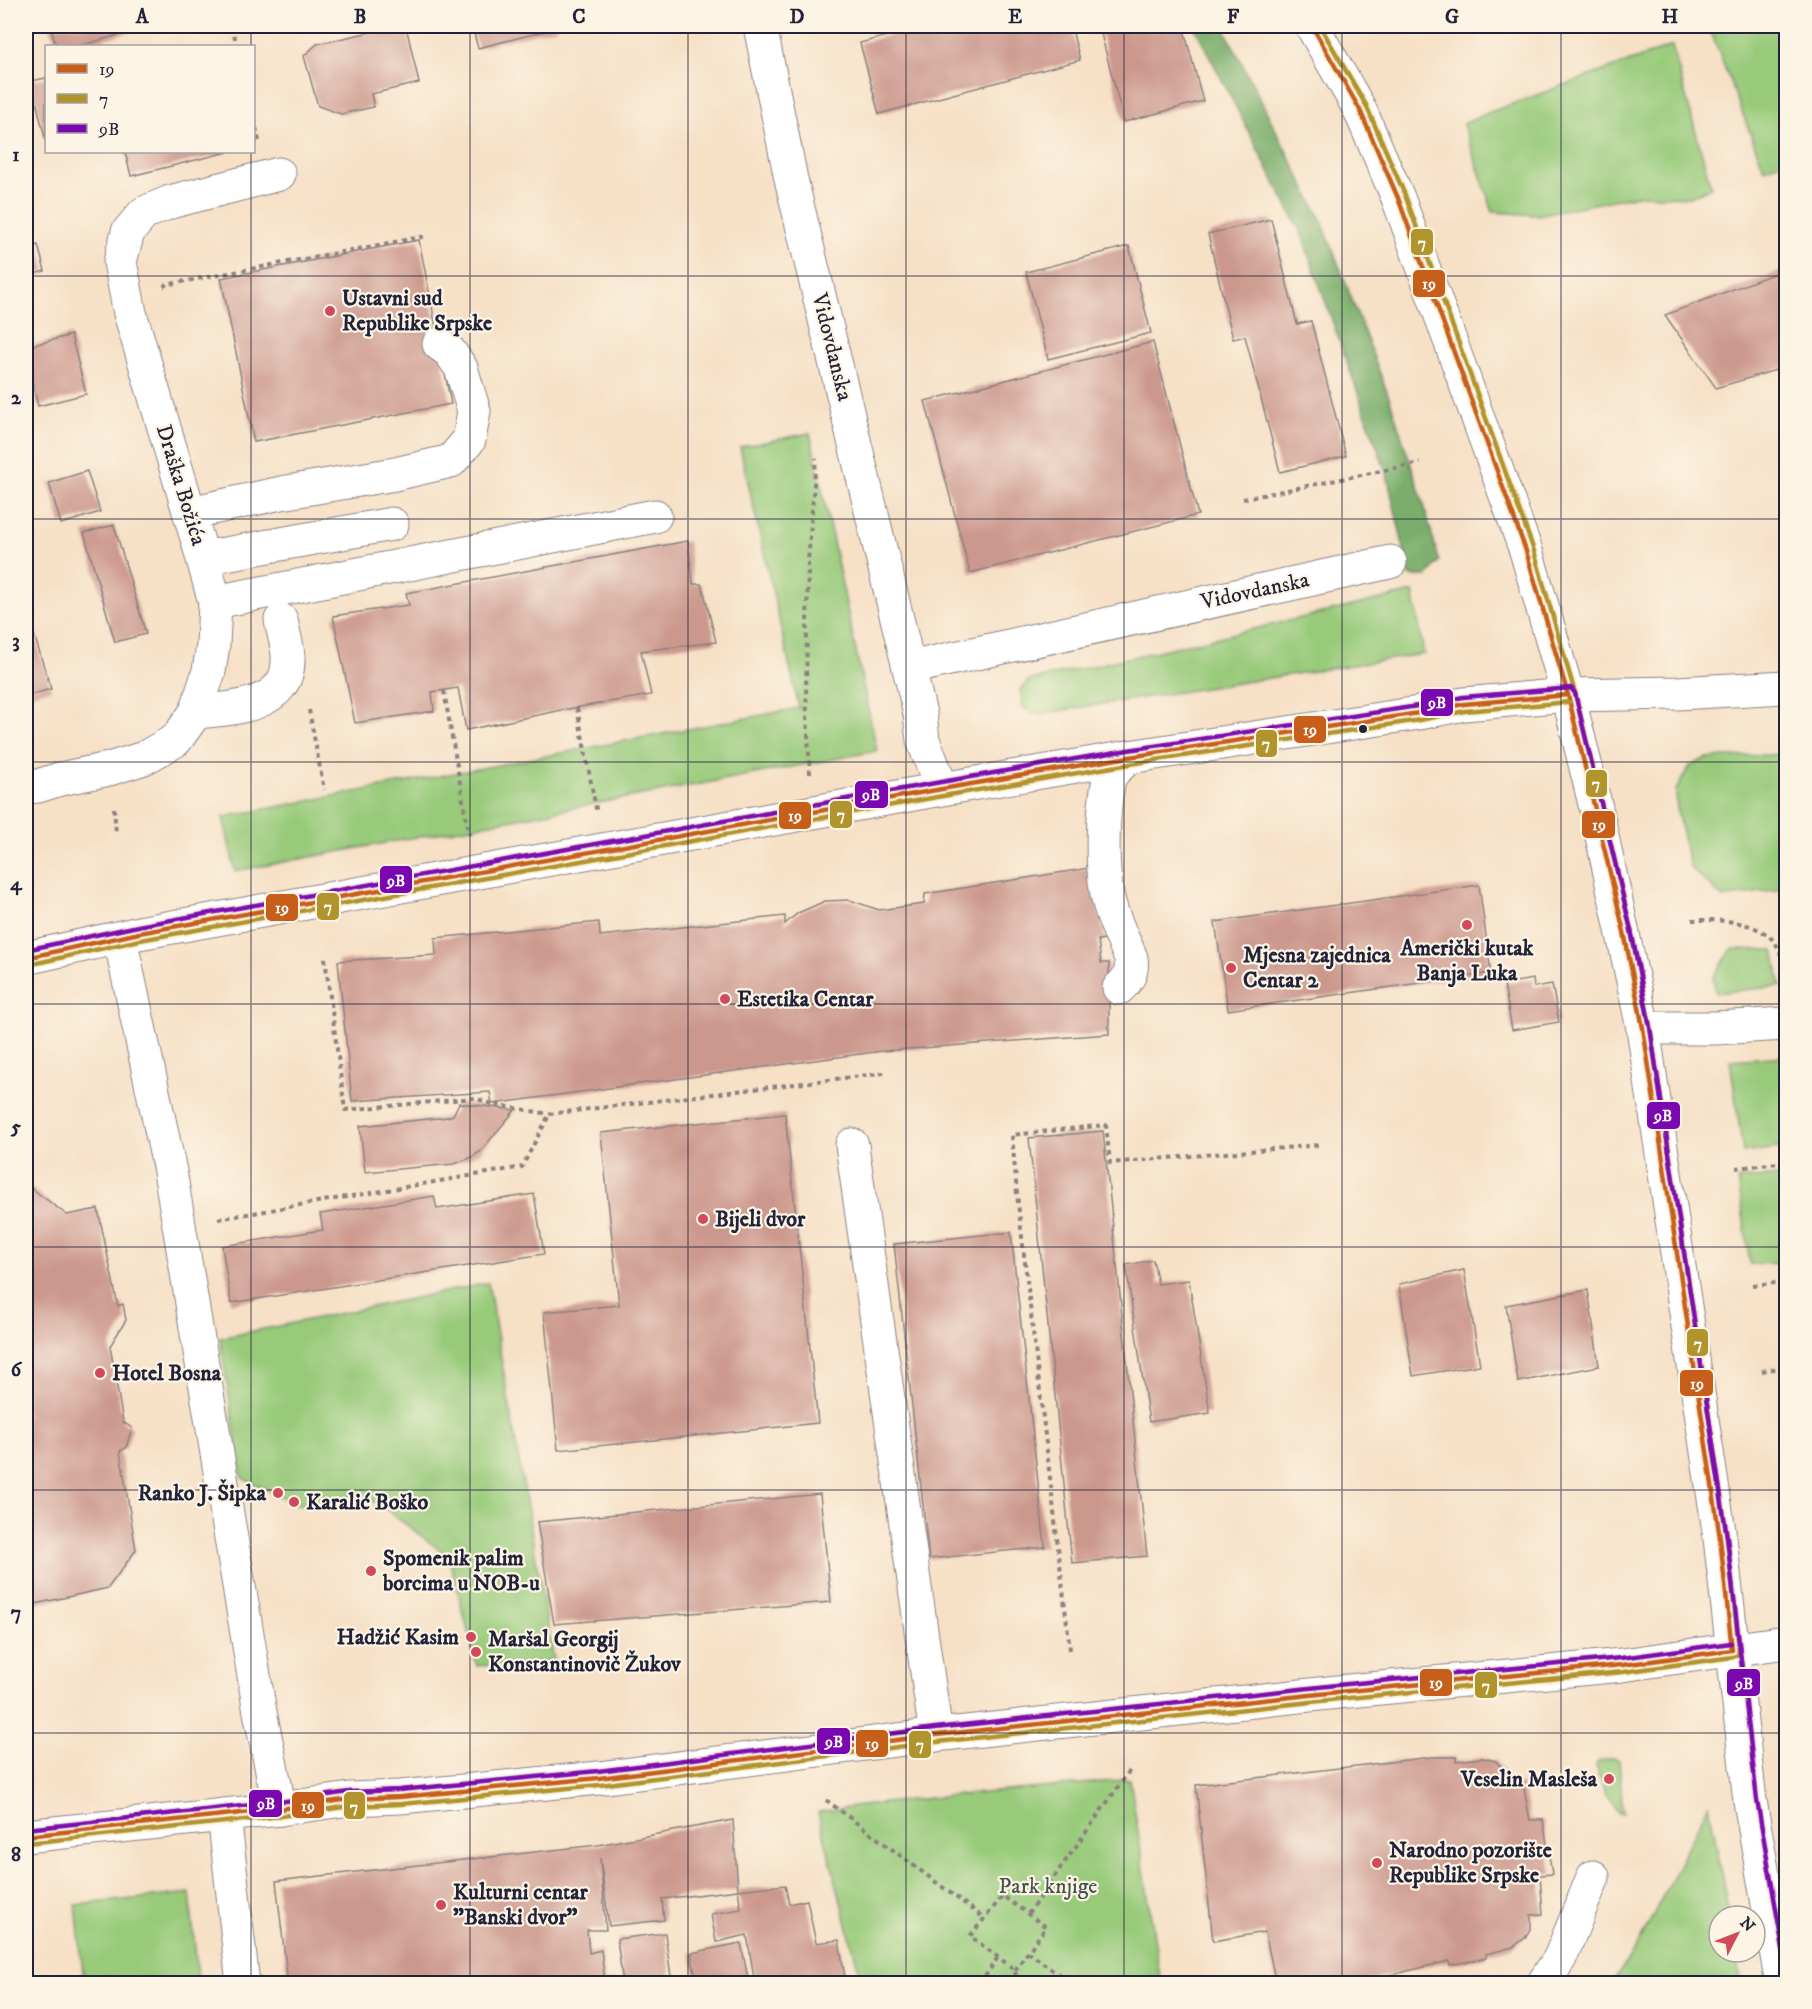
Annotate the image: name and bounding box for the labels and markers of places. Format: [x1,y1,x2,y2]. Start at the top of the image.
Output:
place label: Ustavni sud Republike Srpske [342,285,492,337]
marker: Ustavni sud Republike Srpske [323,304,337,318]
unlabelled marker [1357,723,1369,735]
marker: Američki kutak Banja Luka [1460,918,1474,932]
place label: Američki kutak Banja Luka [1400,935,1535,988]
place label: Mjesna zajednica Centar 2 [1243,942,1391,994]
marker: Mjesna zajednica Centar 2 [1224,961,1238,975]
place label: Estetika Centar [737,986,874,1013]
marker: Estetika Centar [718,992,732,1006]
place label: Bijeli dvor [715,1206,806,1234]
marker: Bijeli dvor [696,1212,710,1226]
place label: Hotel Bosna [112,1360,222,1387]
marker: Hotel Bosna [93,1366,107,1380]
place label: Ranko J. Šipka [138,1479,267,1507]
marker: Ranko J. Šipka [271,1486,285,1500]
place label: Karalić Boško [306,1489,428,1516]
marker: Karalić Boško [287,1495,301,1509]
place label: Spomenik palim borcima u NOB-u [382,1545,540,1597]
marker: Spomenik palim borcima u NOB-u [364,1564,378,1578]
place label: Hadžić Kasim [336,1624,459,1651]
place label: Maršal Georgij Konstantinovič Žukov [488,1626,682,1678]
marker: Hadžić Kasim [464,1630,478,1644]
marker: Maršal Georgij Konstantinovič Žukov [469,1645,483,1659]
place label: Veselin Masleša [1460,1766,1598,1793]
marker: Veselin Masleša [1602,1772,1616,1786]
place label: Narodno pozorište Republike Srpske [1389,1837,1552,1889]
marker: Narodno pozorište Republike Srpske [1370,1856,1384,1870]
place label: Kulturni centar "Banski dvor" [453,1879,588,1931]
marker: Kulturni centar "Banski dvor" [434,1898,448,1912]

